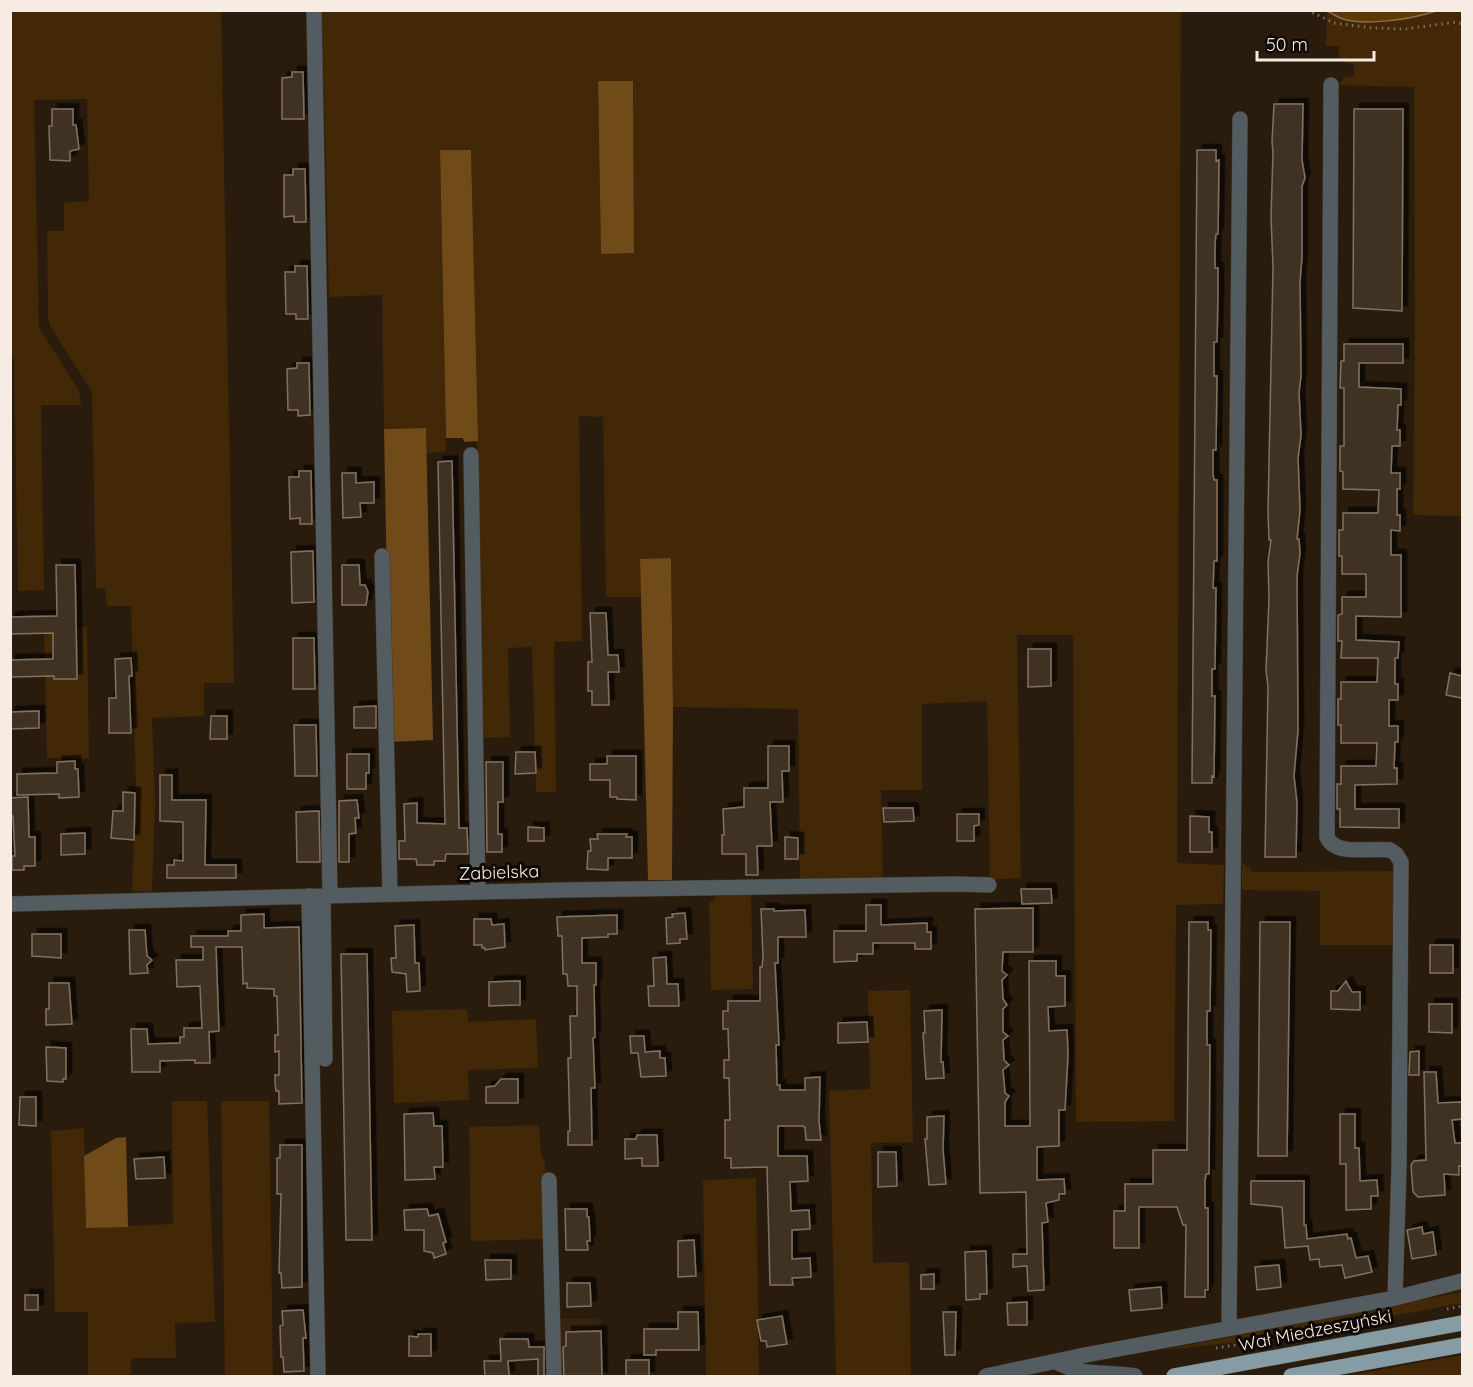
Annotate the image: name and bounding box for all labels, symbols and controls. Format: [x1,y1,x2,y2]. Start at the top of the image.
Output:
scale bar [1257,24,1374,62]
text: 50 m [1266,33,1308,56]
street label: Zabielska [458,859,540,885]
street label: Wał Miedzeszyński [1237,1304,1393,1356]

